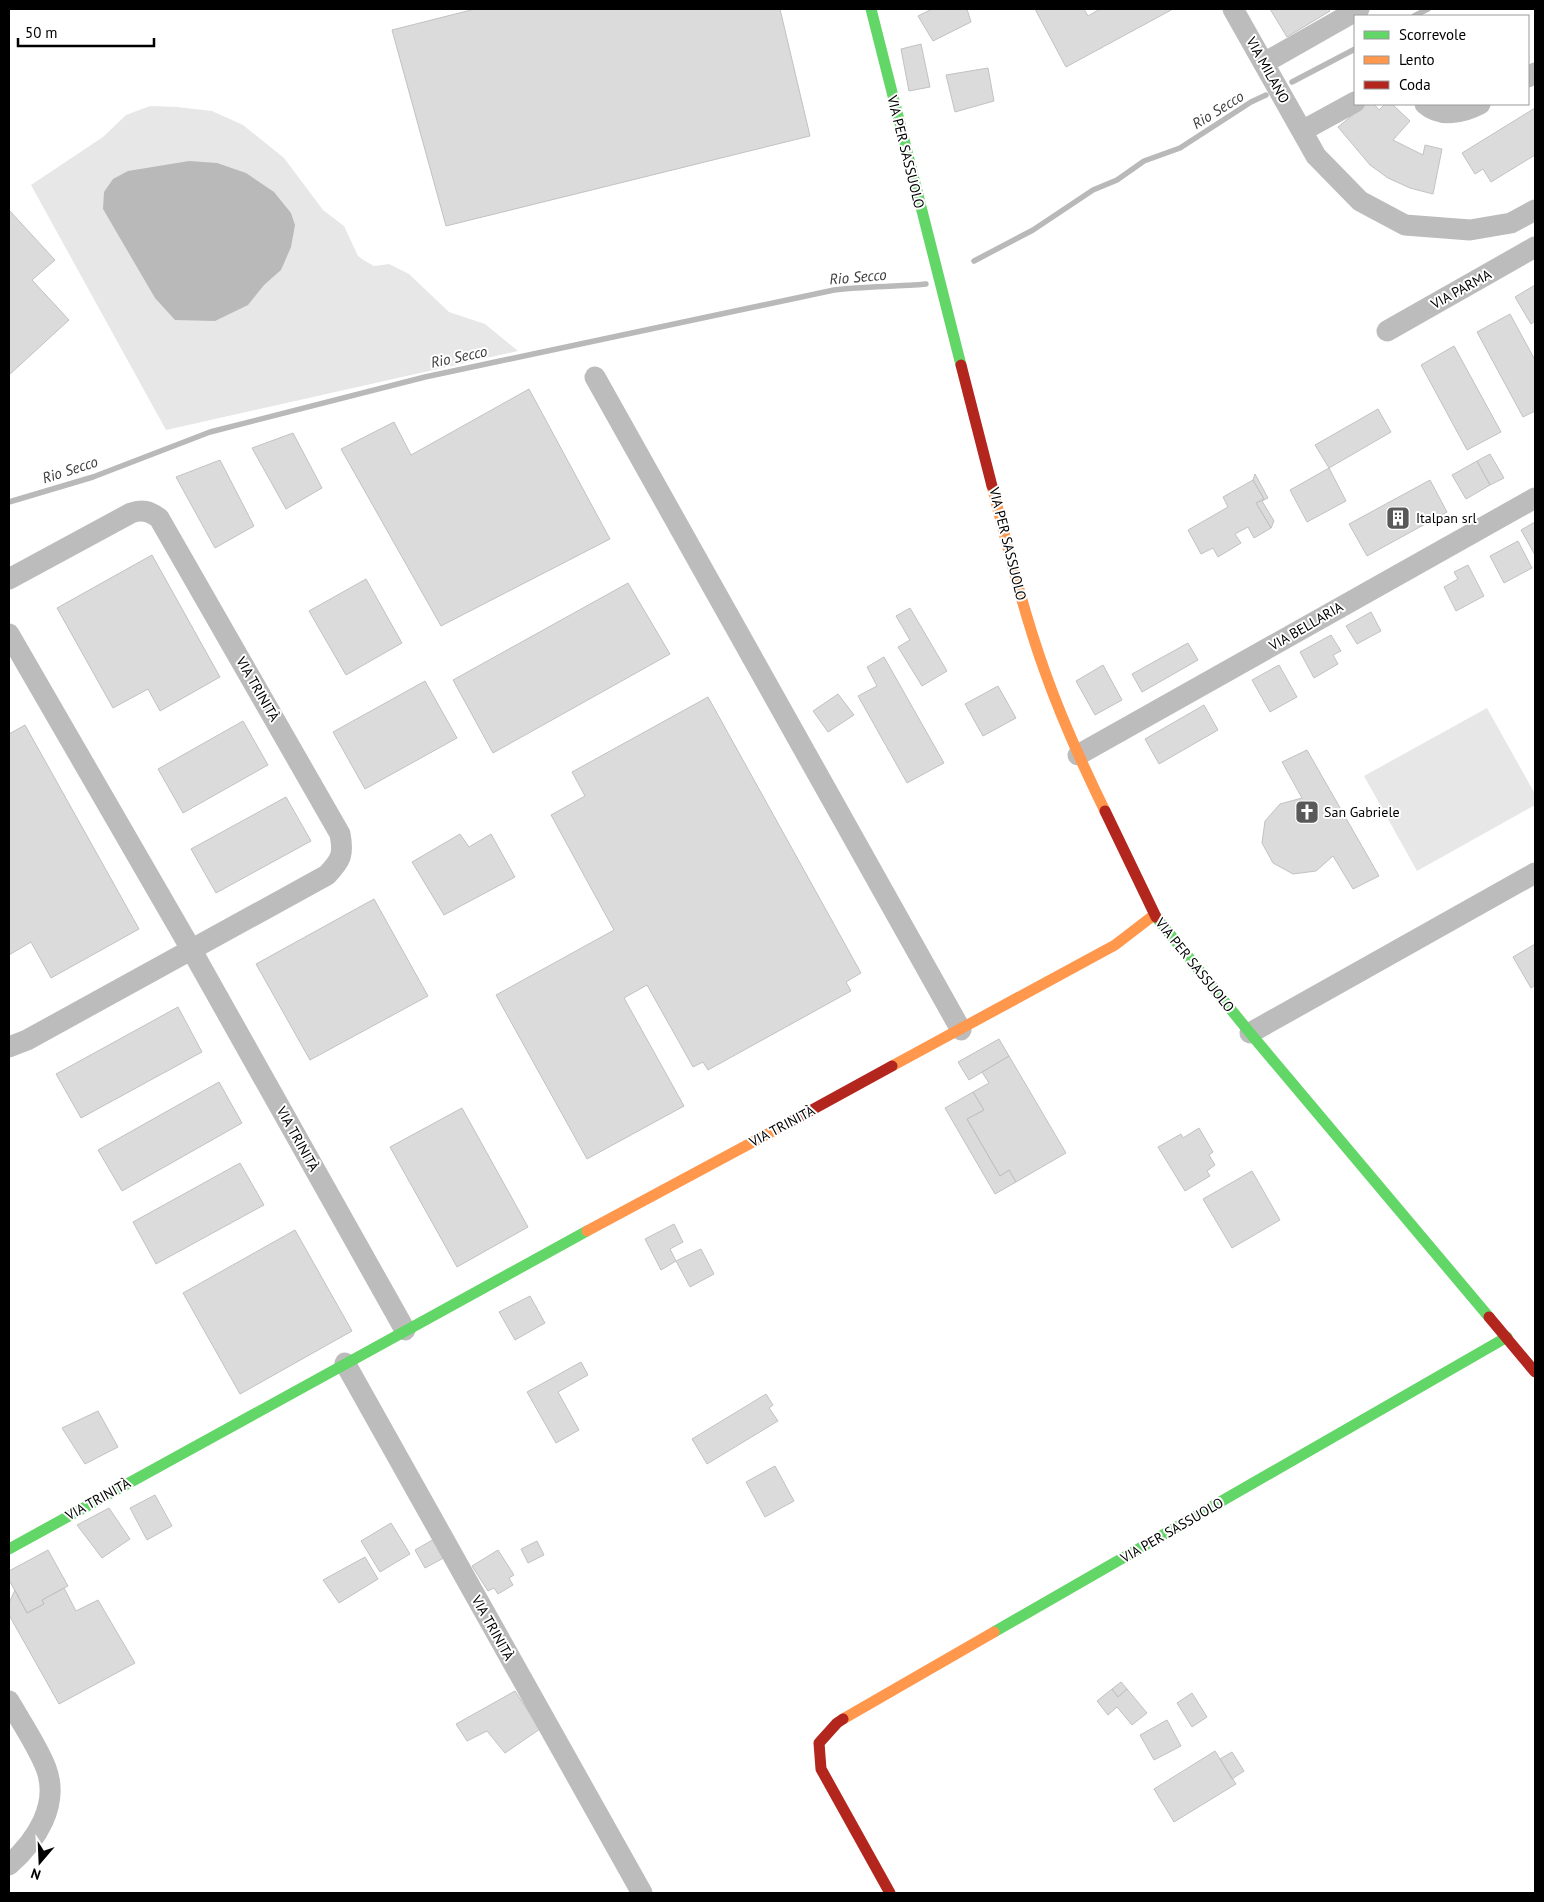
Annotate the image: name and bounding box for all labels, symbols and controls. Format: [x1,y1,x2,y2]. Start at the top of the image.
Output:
scale bar [18,15,154,47]
legend [1354,15,1529,105]
text: 50 m [25,23,58,42]
text: Scorrevole [1399,25,1466,44]
street label: VIA MILANO [1242,33,1294,106]
text: Lento [1399,50,1435,69]
text: Coda [1399,75,1431,94]
water label: Rio Secco [1188,86,1247,133]
street label: VIA PER SASSUOLO [883,93,929,210]
water label: Rio Secco [829,265,887,288]
street label: VIA PARMA [1427,265,1495,313]
water label: Rio Secco [429,341,489,372]
water label: Rio Secco [40,452,100,487]
street label: VIA PER SASSUOLO [985,485,1031,602]
building icon: Italpan srl [1385,505,1411,531]
place label: Italpan srl [1416,509,1477,527]
street label: VIA BELLARIA [1265,597,1347,655]
street label: VIA TRINITÀ [232,653,284,725]
church icon: San Gabriele [1294,799,1320,825]
place label: San Gabriele [1324,803,1400,821]
street label: VIA PER SASSUOLO [1151,914,1238,1016]
street label: VIA TRINITÀ [745,1101,819,1151]
street label: VIA TRINITÀ [272,1102,324,1175]
street label: VIA TRINITÀ [61,1473,134,1525]
street label: VIA PER SASSUOLO [1116,1493,1227,1567]
street label: VIA TRINITÀ [467,1591,519,1664]
north arrow [15,1837,65,1887]
text: N [28,1864,43,1884]

